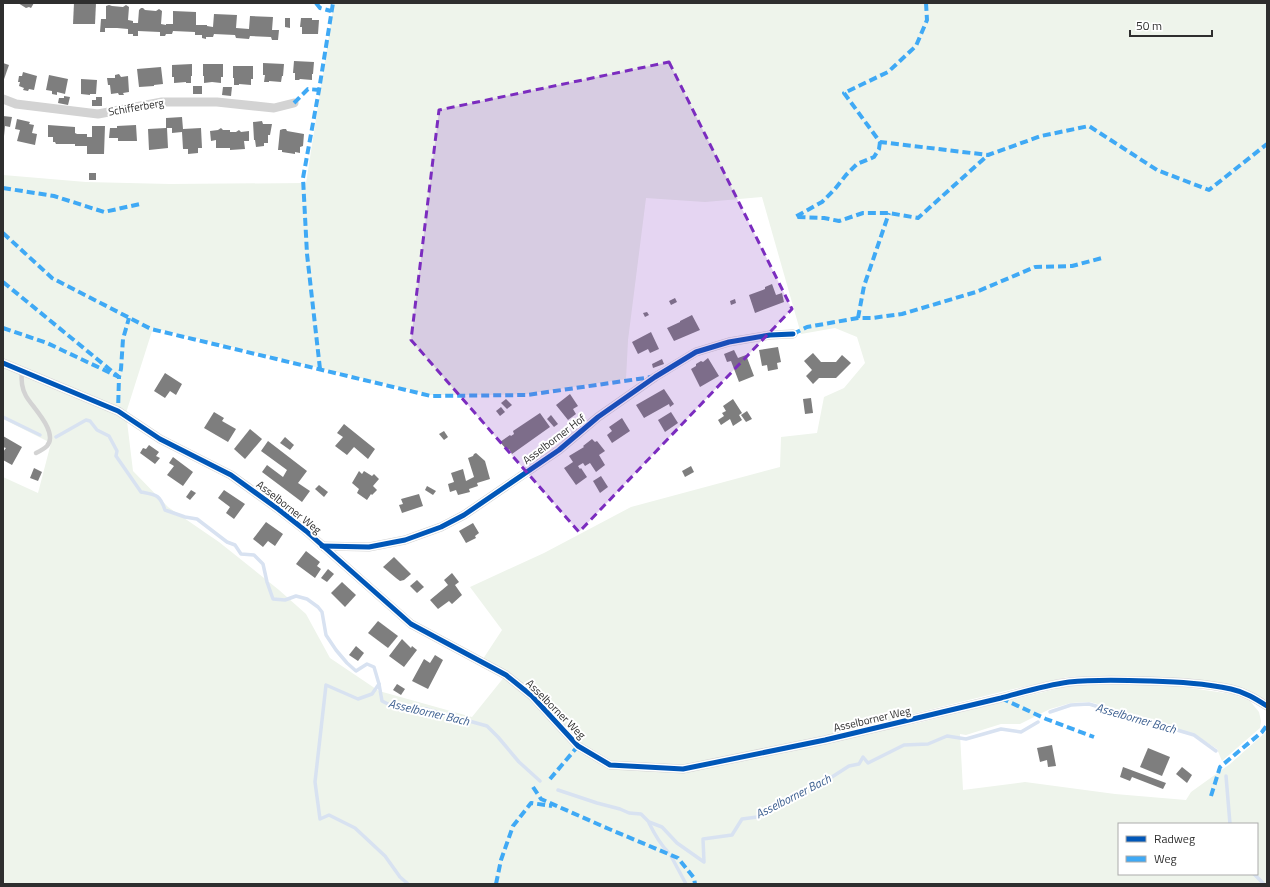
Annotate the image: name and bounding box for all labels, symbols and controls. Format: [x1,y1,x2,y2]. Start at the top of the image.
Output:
scale bar [1130,12,1212,38]
text: 50 m [1136,16,1162,35]
street label: Schifferberg [107,94,165,120]
street label: Asselborner Hof [519,410,589,468]
street label: Asselborner Weg [253,476,325,538]
street label: Asselborner Weg [523,676,590,743]
water label: Asselborner Bach [387,693,472,731]
water label: Asselborner Bach [1094,697,1179,739]
street label: Asselborner Weg [832,702,912,736]
water label: Asselborner Bach [752,768,835,823]
legend [1118,823,1258,875]
text: Radweg [1154,829,1195,848]
text: Weg [1154,849,1177,868]

